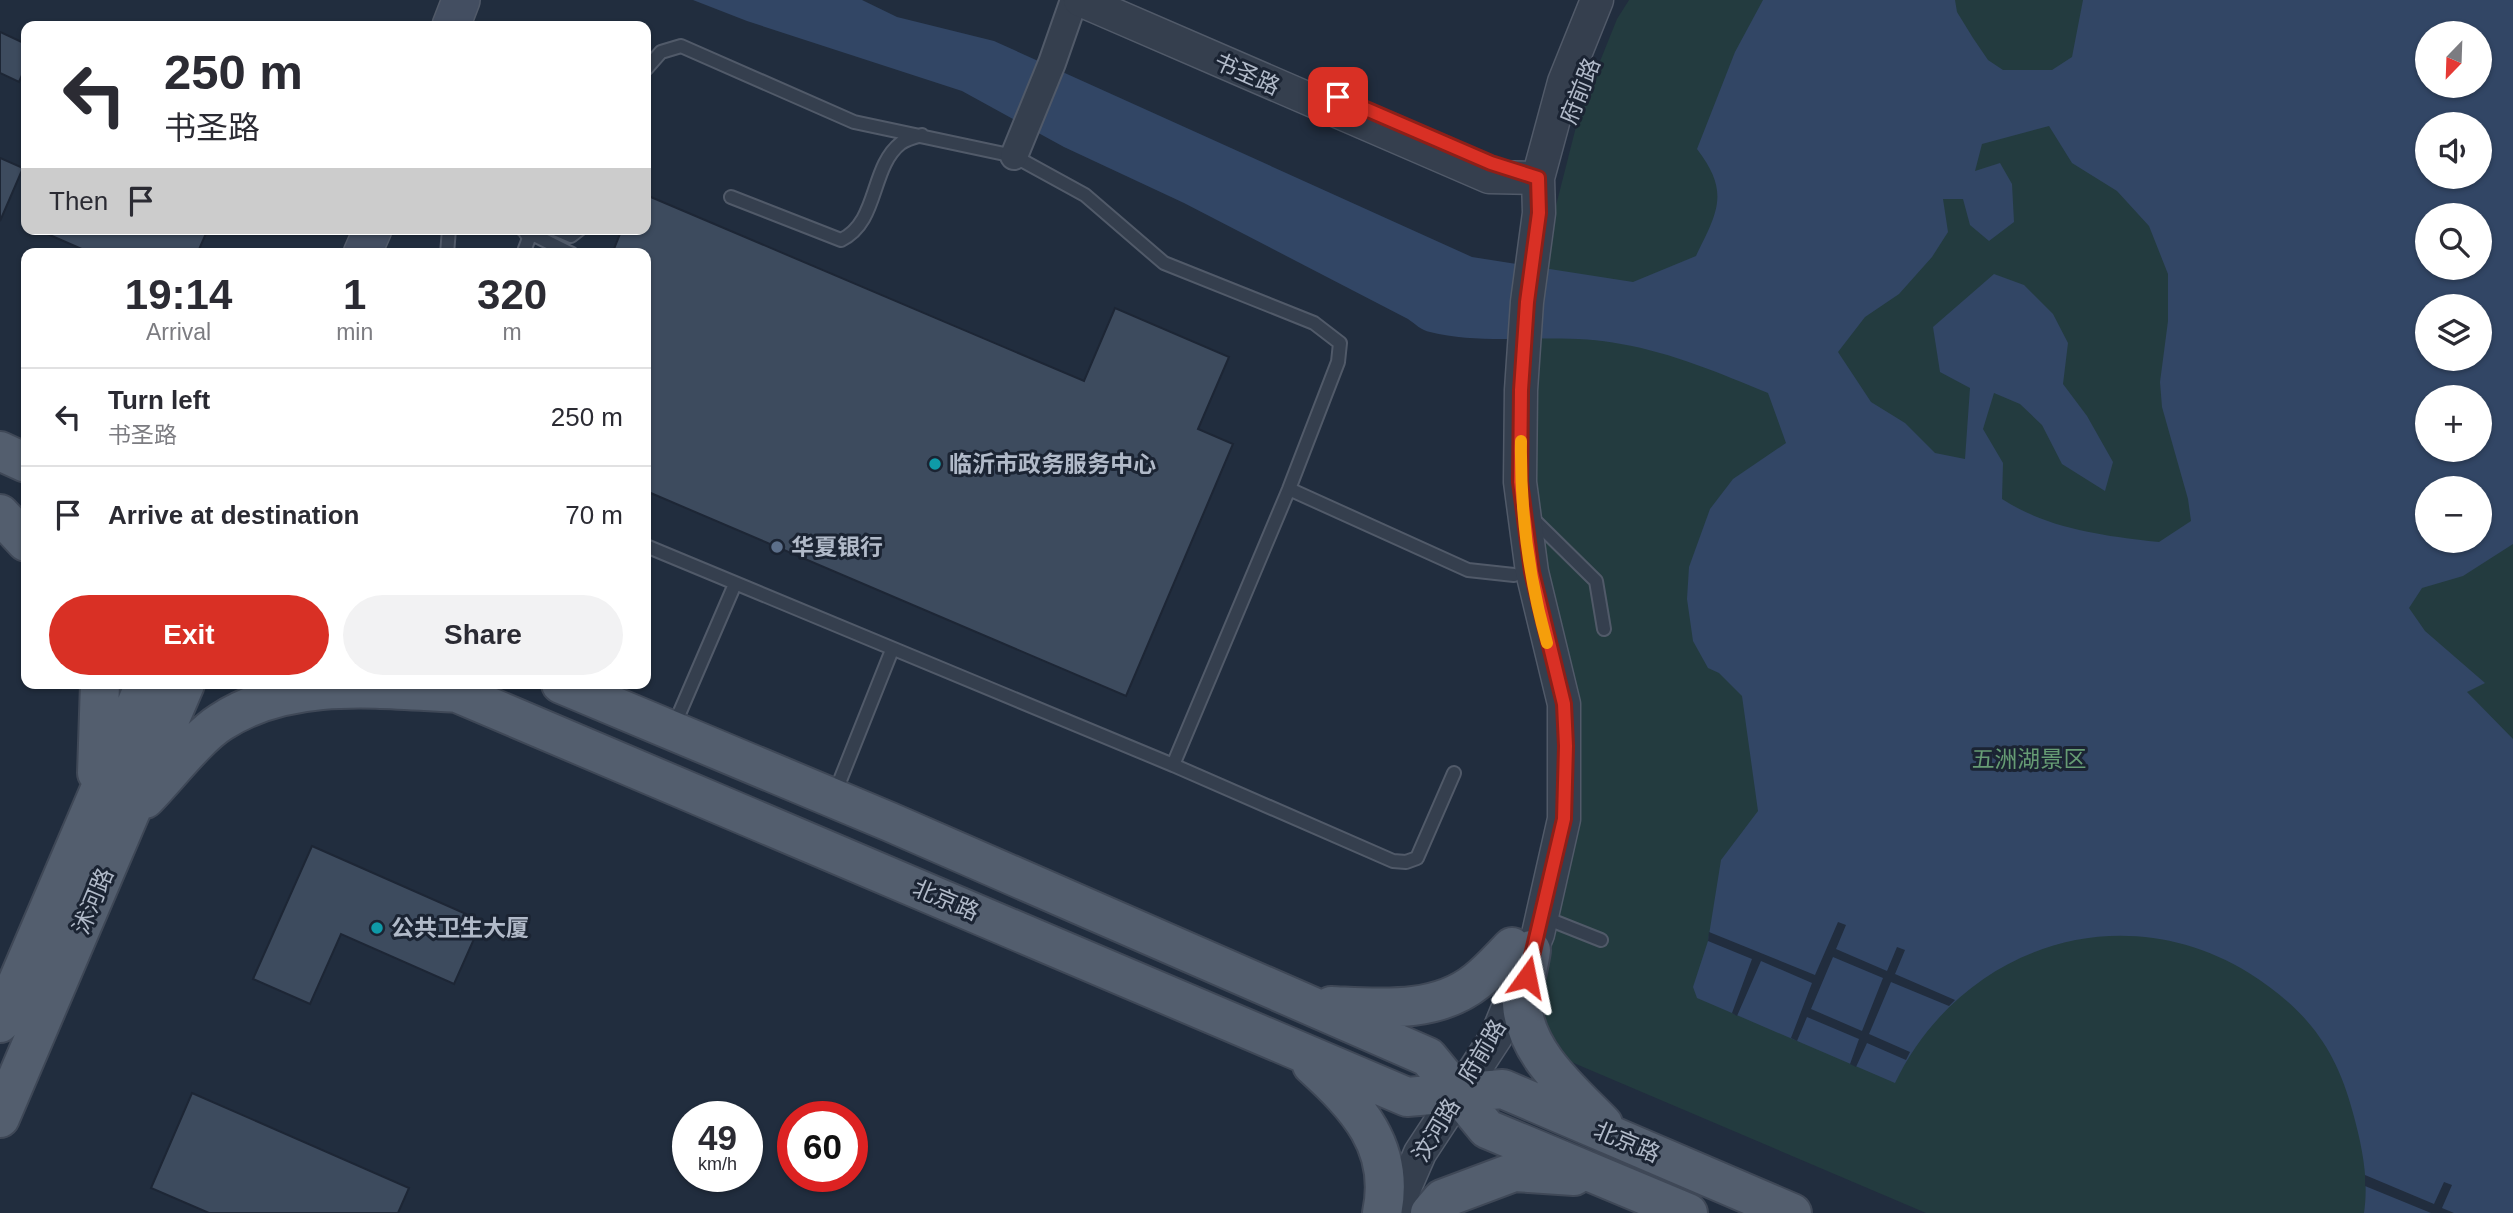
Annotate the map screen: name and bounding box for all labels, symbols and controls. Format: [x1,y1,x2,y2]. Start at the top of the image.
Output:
north arrow [2415,21,2492,98]
map controls [2415,21,2492,553]
text: 250 m [164,45,303,99]
street label: 书圣路 [1210,48,1284,100]
icon: left [49,49,140,140]
street label: 府前路 [1555,54,1605,128]
pin [1308,67,1368,127]
icon: arrive [1319,78,1357,116]
text: 书圣路 [164,110,260,146]
button: sound [2415,112,2492,189]
icon: arrive [122,182,160,220]
text: Then [49,186,108,216]
button: search [2415,203,2492,280]
text: 19:14 [125,271,232,318]
text: 1 [343,271,366,318]
text: 320 [477,271,547,318]
button: layers [2415,294,2492,371]
text: Arrival [146,319,211,345]
text: min [336,319,373,345]
text: m [503,319,522,345]
text: Turn left [108,385,210,415]
button: + [2415,385,2492,462]
icon: left [49,398,87,436]
text: 250 m [551,402,623,432]
text: 书圣路 [108,422,177,448]
place label: 临沂市政务服务中心 [949,451,1156,477]
marker: 临沂市政务服务中心 [927,456,943,472]
button: − [2415,476,2492,553]
icon: arrive [49,496,87,534]
text: Arrive at destination [108,500,359,530]
text: 70 m [565,500,623,530]
place label: 华夏银行 [791,534,883,560]
marker: 华夏银行 [769,539,785,555]
button: Exit [49,595,329,675]
button: Share [343,595,623,675]
park label: 五洲湖景区 [1972,746,2087,772]
street label: 沭河路 [68,864,118,938]
street label: 北京路 [909,875,983,925]
place label: 公共卫生大厦 [391,915,529,941]
marker: 公共卫生大厦 [369,920,385,936]
position arrow [1490,940,1564,1014]
street label: 府前路 [1453,1015,1511,1087]
street label: 汶河路 [1407,1094,1465,1166]
speed limit sign: 60 [777,1101,868,1192]
street label: 北京路 [1590,1117,1664,1167]
text: 49 [698,1118,737,1157]
text: km/h [698,1154,737,1174]

